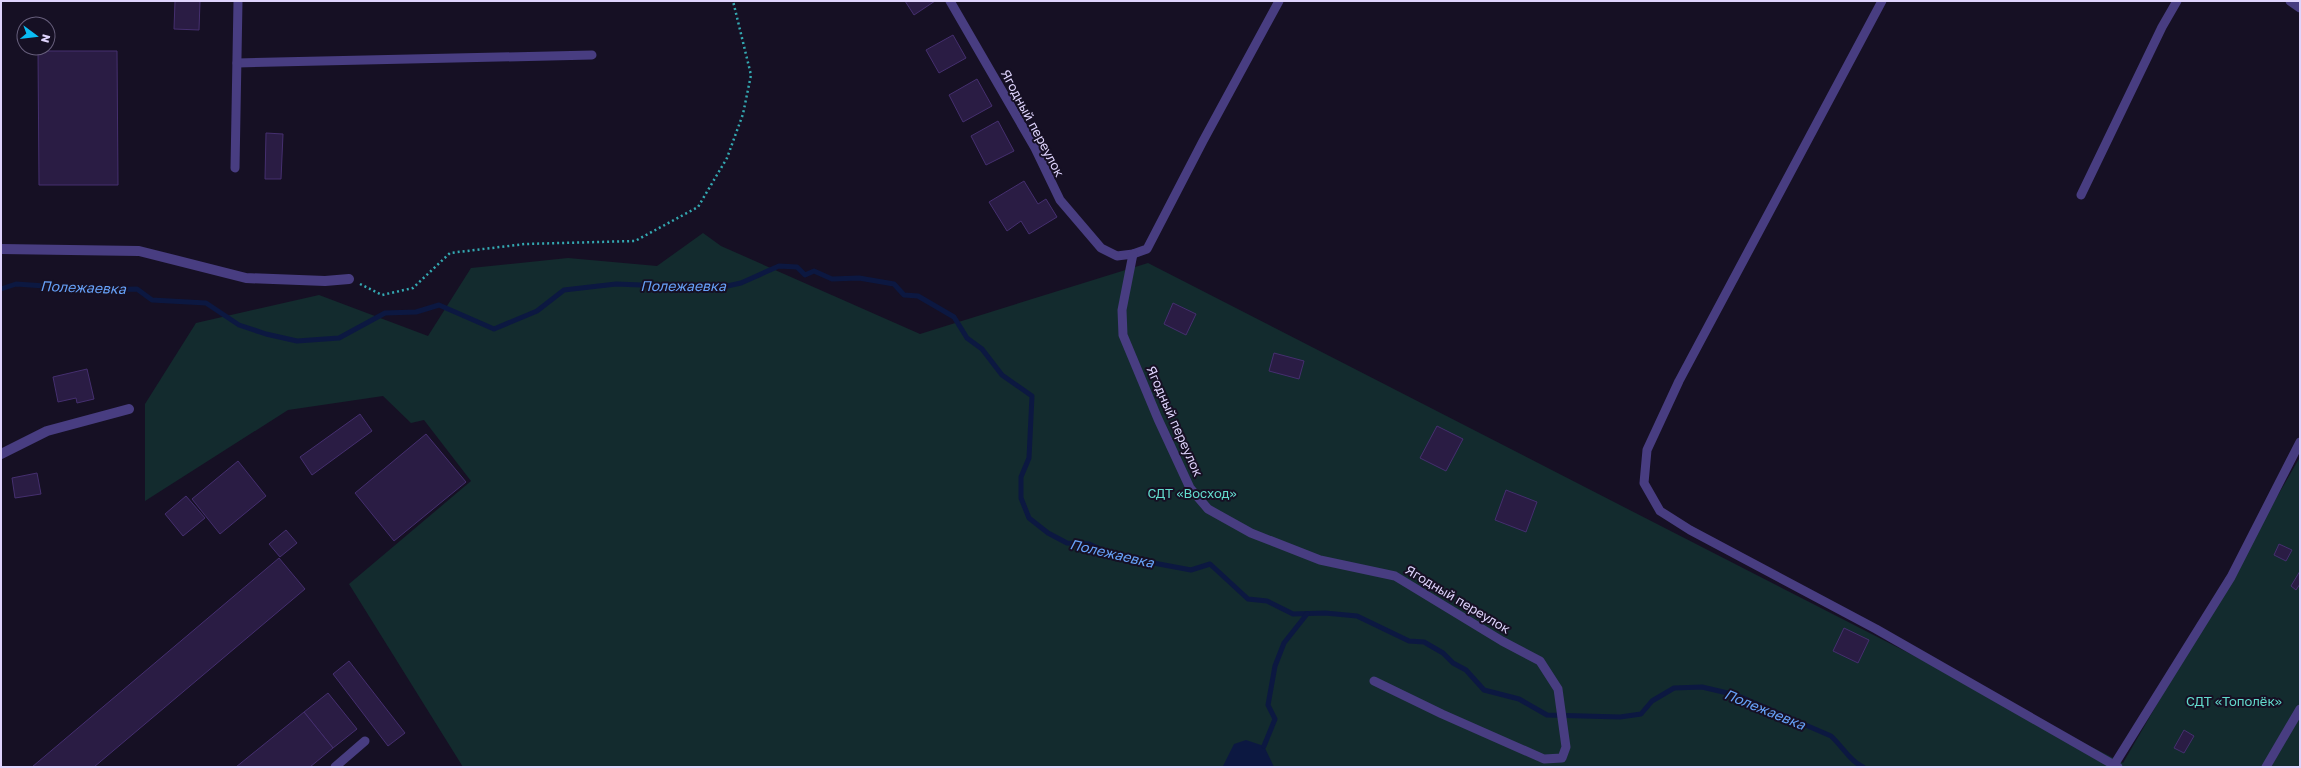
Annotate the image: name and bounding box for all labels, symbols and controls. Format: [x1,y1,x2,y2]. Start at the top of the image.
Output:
north arrow [16,16,56,56]
text: N [39,33,54,44]
street label: Ягодный переулок [998,67,1068,180]
water label: Полежаевка [40,277,127,297]
water label: Полежаевка [640,277,727,294]
street label: Ягодный переулок [1143,363,1207,479]
park label: СДТ «Восход» [1147,485,1237,501]
water label: Полежаевка [1068,535,1157,571]
street label: Ягодный переулок [1403,561,1514,637]
water label: Полежаевка [1722,685,1809,733]
park label: СДТ «Тополёк» [2186,693,2282,709]

